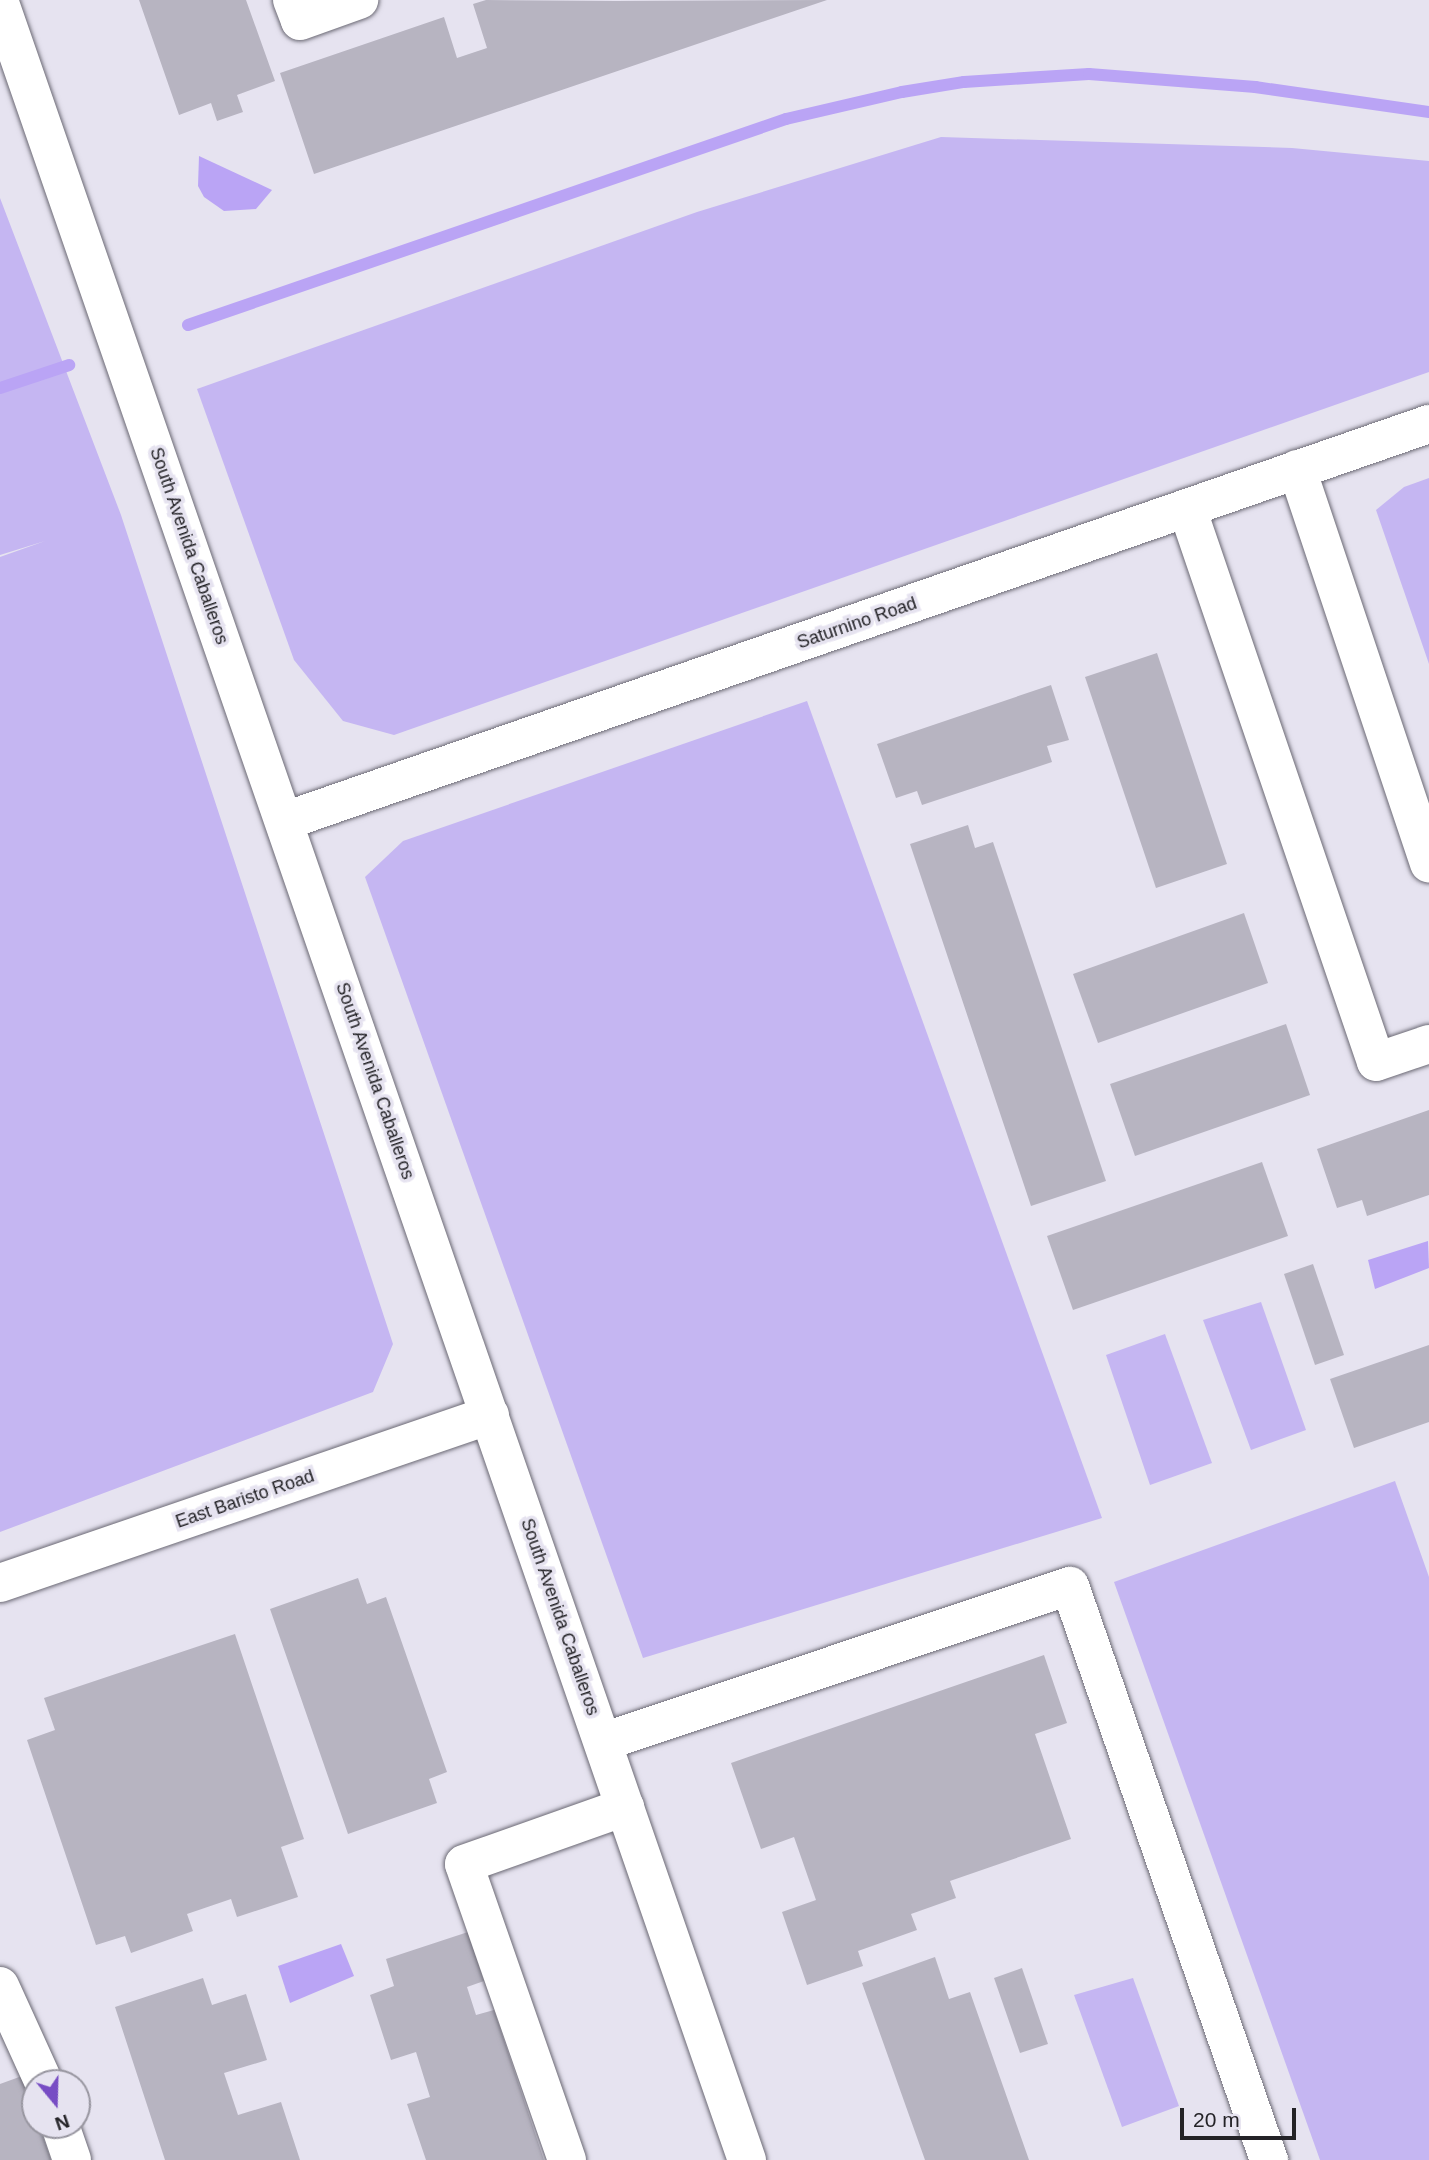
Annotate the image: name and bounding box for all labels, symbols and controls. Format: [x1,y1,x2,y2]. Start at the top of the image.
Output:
street label: South Avenida Caballeros [145,444,233,648]
street label: Saturnino Road [794,592,920,654]
street label: South Avenida Caballeros [331,979,419,1183]
street label: East Baristo Road [173,1465,317,1533]
street label: South Avenida Caballeros [516,1515,604,1719]
north arrow [21,2069,91,2139]
scale bar [1184,2094,1300,2138]
text: 20 m [1193,2108,1240,2131]
text: N [52,2110,72,2135]

